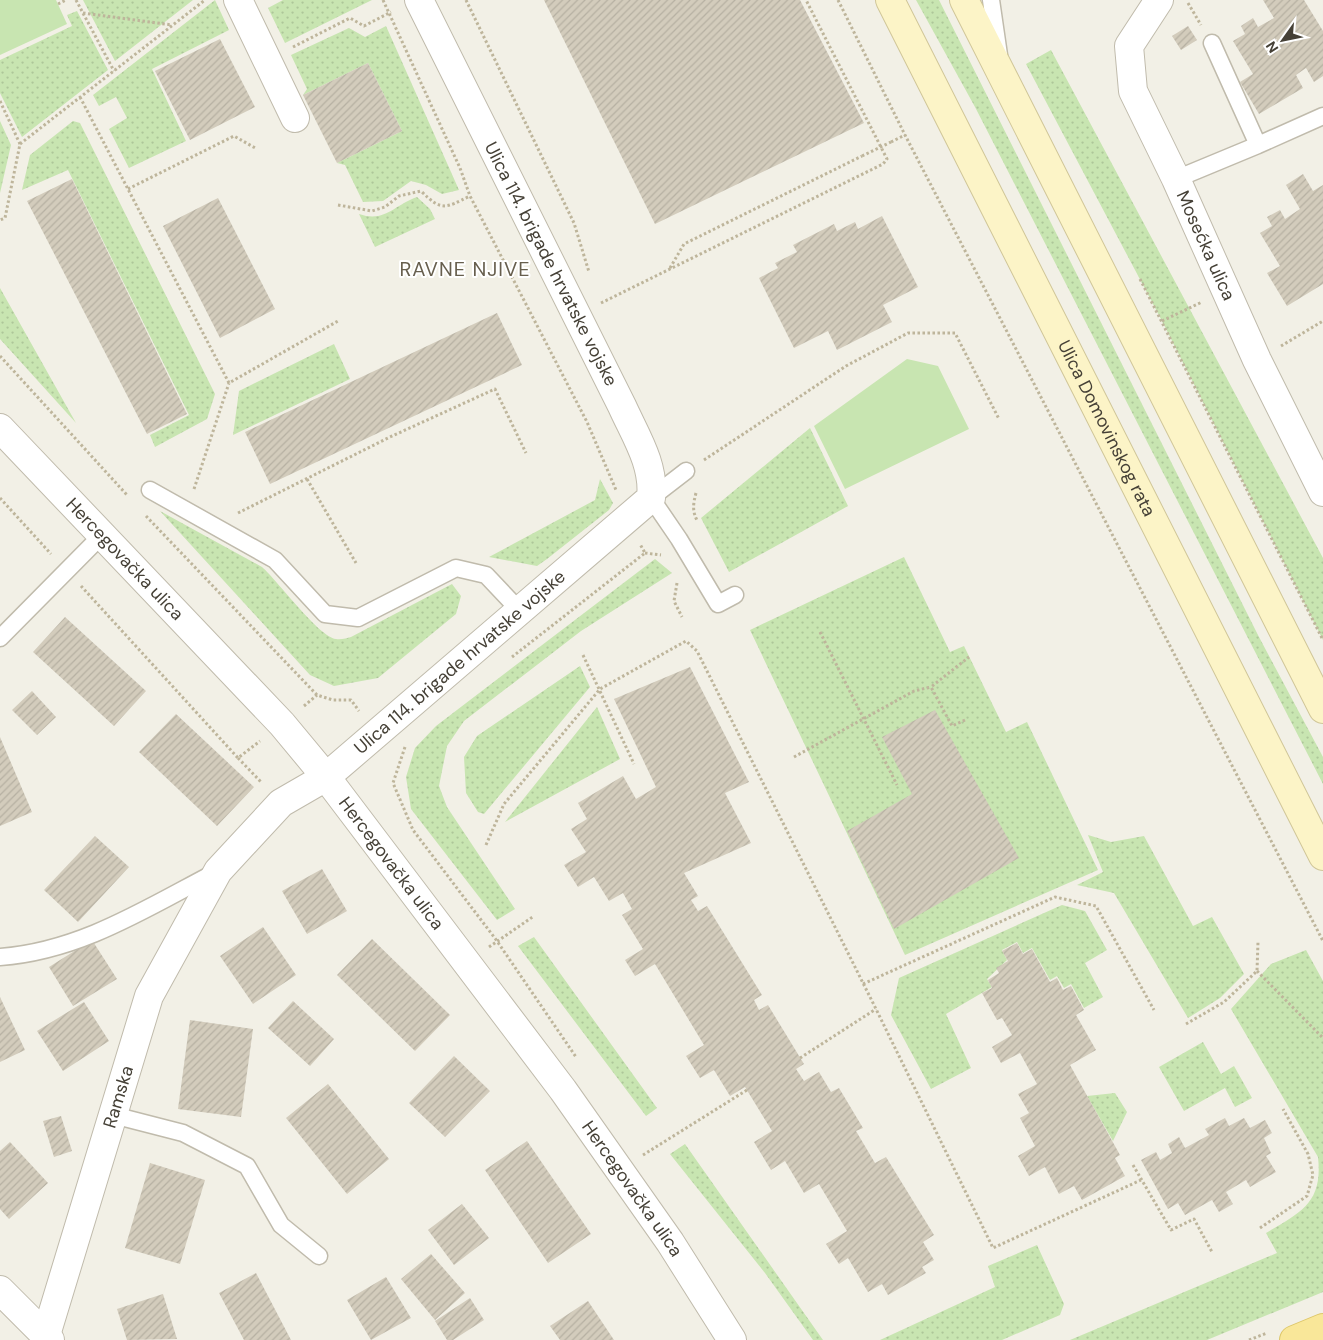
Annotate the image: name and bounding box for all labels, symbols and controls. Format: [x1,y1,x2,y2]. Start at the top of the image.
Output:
north arrow [1258,15,1308,65]
text: N [1262,38,1282,56]
street label: Ulica 114. brigade hrvatske vojske [479,138,623,390]
street label: Mosećka ulica [1171,187,1241,304]
district label: RAVNE NJIVE [399,256,531,282]
street label: Ulica Domovinskog rata [1052,336,1161,520]
street label: Hercegovačka ulica [61,493,189,626]
street label: Ulica 114. brigade hrvatske vojske [349,565,570,760]
street label: Hercegovačka ulica [333,792,449,935]
street label: Ramska [98,1063,139,1131]
street label: Hercegovačka ulica [576,1116,688,1261]

